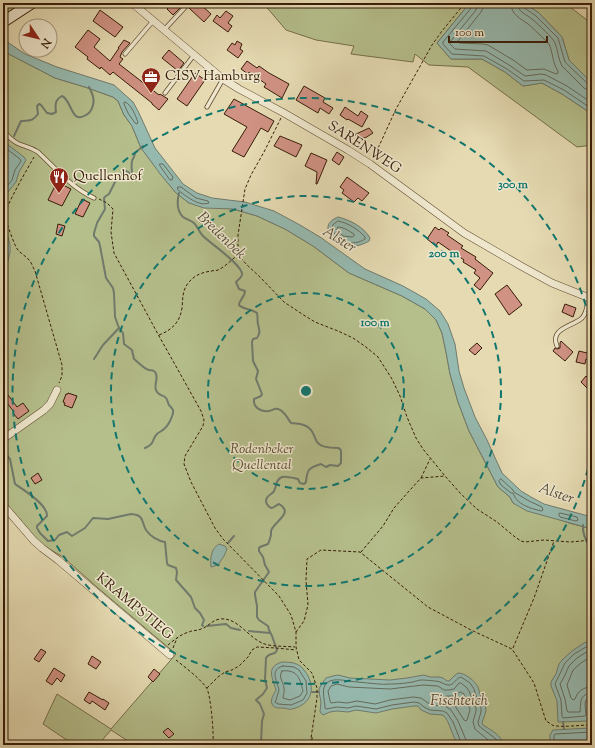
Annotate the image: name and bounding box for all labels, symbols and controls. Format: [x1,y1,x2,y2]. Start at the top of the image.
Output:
north arrow [18,18,58,58]
scale bar [449,18,547,44]
text: 100 m [455,24,484,42]
text: N [36,34,55,52]
office icon: CISV Hamburg [140,66,162,94]
place label: CISV Hamburg [165,67,260,87]
street label: SARENWEG [323,117,405,180]
restaurant icon: Quellenhof [48,166,70,194]
place label: Quellenhof [73,167,143,187]
text: 300 m [498,176,528,194]
water label: Bredenbek [192,207,250,265]
water label: Alster [318,222,360,259]
text: 200 m [429,245,459,263]
text: 100 m [359,314,390,332]
centre of rings [299,384,313,398]
park label: Rodenbeker Quellental [230,440,294,476]
water label: Alster [536,478,577,510]
street label: KRAMPSTIEG [91,569,177,646]
water label: Fischteich [430,691,489,712]

